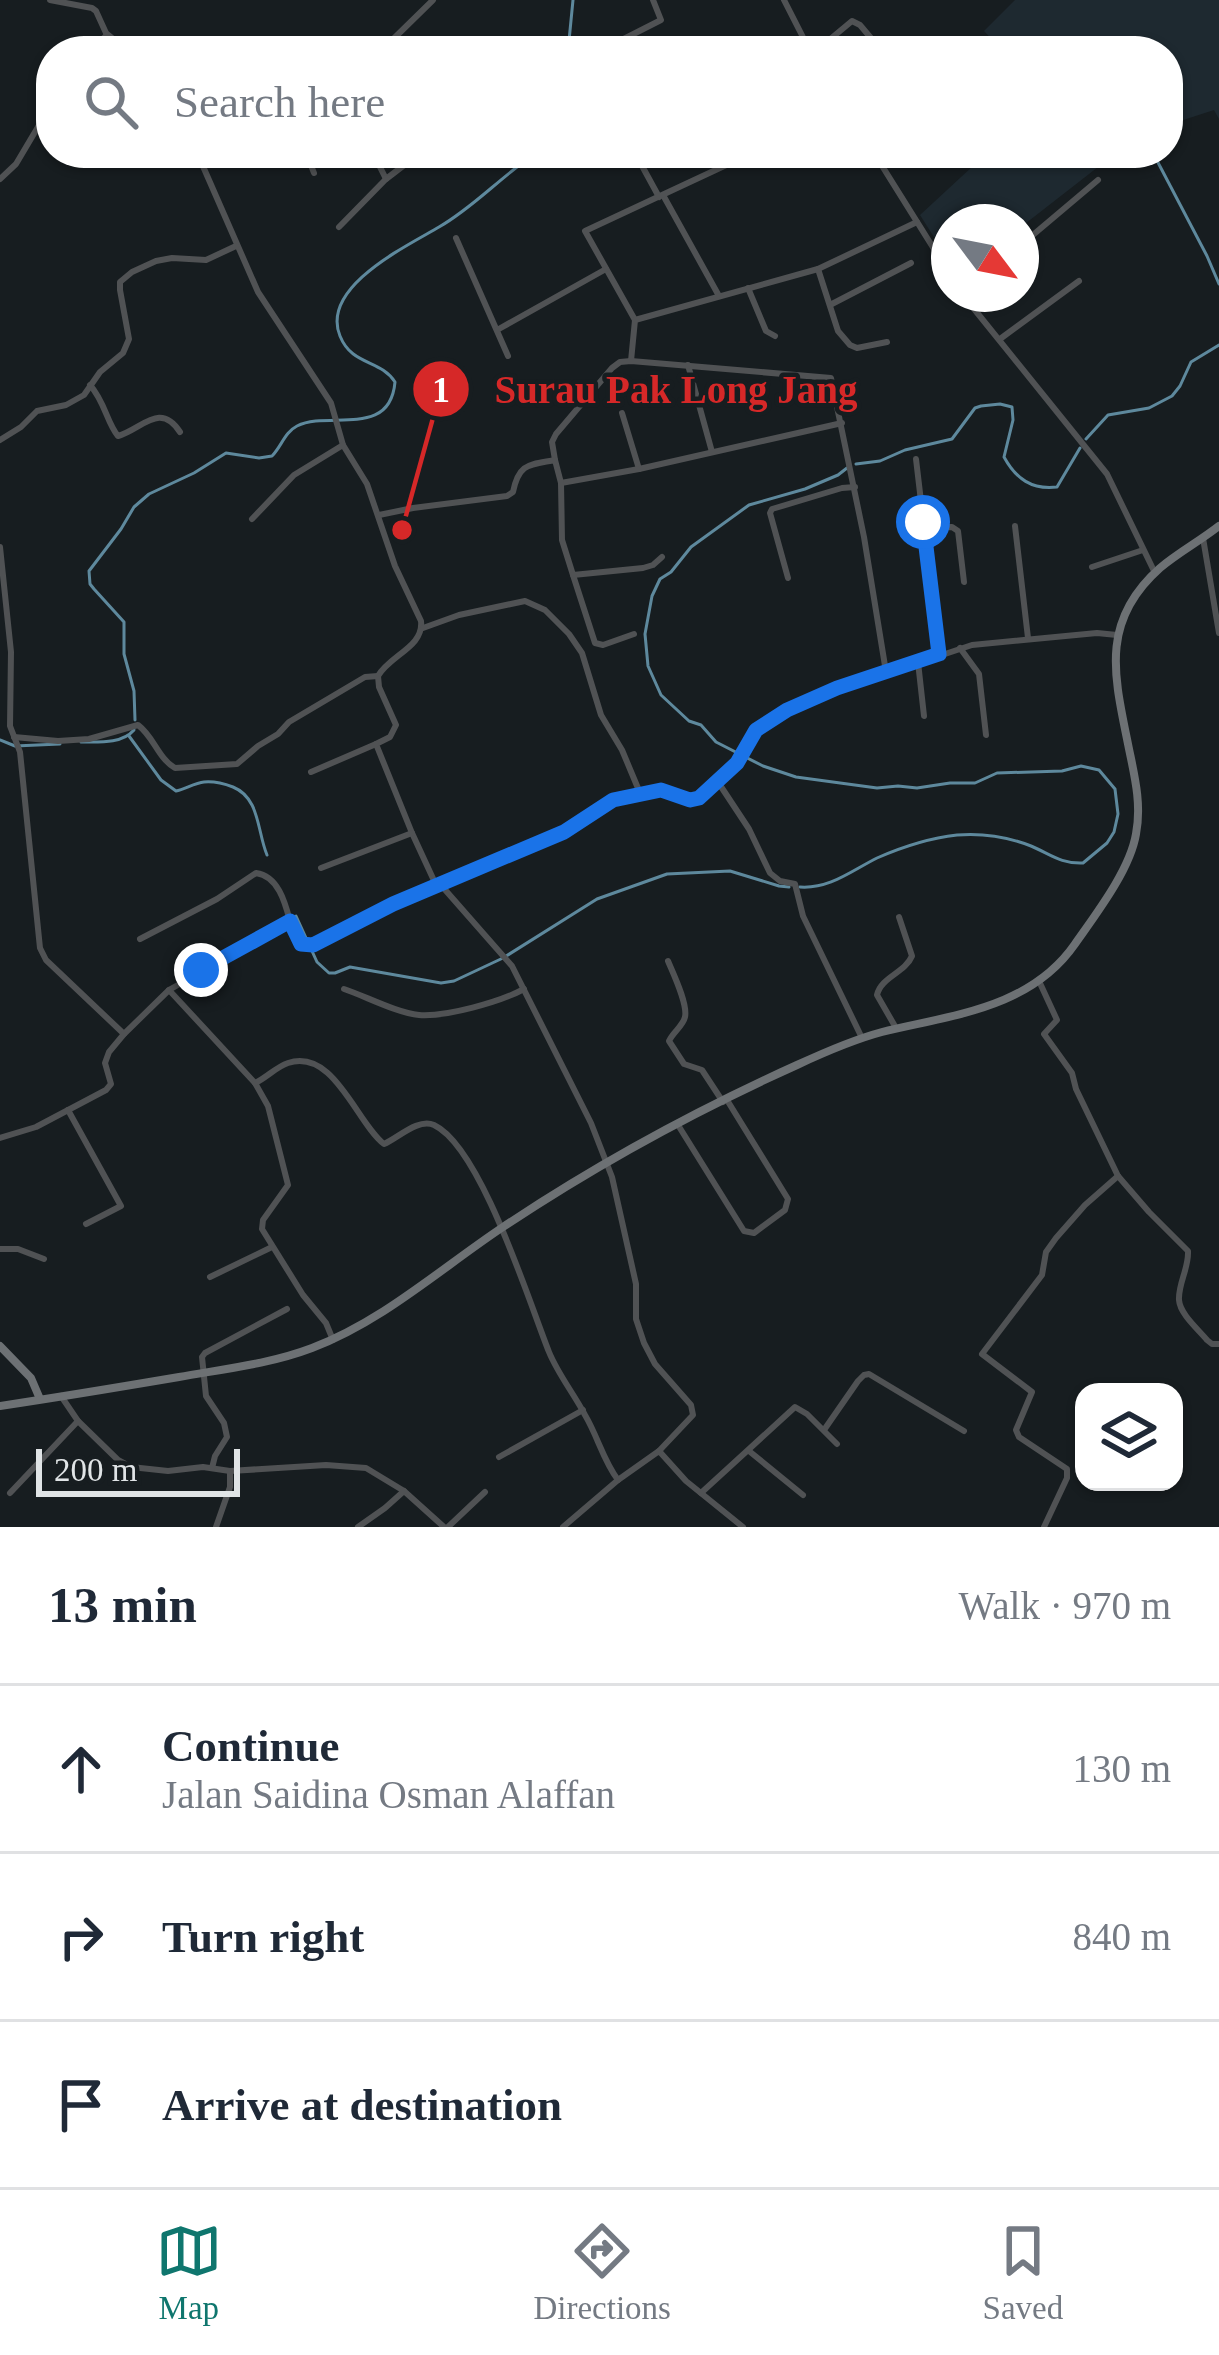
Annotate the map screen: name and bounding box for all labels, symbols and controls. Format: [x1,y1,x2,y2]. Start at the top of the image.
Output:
search box [36,36,1183,168]
icon: search [78,69,144,135]
text: Search here [174,77,385,127]
north arrow [931,204,1039,312]
callout: Surau Pak Long Jang [411,352,882,427]
text: Surau Pak Long Jang [494,368,858,412]
text: 1 [432,370,450,410]
route start [896,495,950,549]
route end [174,943,228,997]
map controls [1075,1383,1183,1491]
button: layers [1075,1383,1183,1491]
scale bar [36,1443,240,1496]
text: 200 m [54,1452,137,1488]
text: 13 min [48,1577,197,1633]
text: Walk · 970 m [959,1584,1171,1627]
text: Continue [162,1721,340,1771]
icon: ahead [48,1736,114,1802]
text: 130 m [1072,1747,1171,1790]
text: Jalan Saidina Osman Alaffan [162,1773,615,1816]
icon: right [48,1904,114,1970]
text: Turn right [162,1912,364,1962]
text: 840 m [1072,1915,1171,1958]
icon: arrive [48,2072,114,2138]
text: Arrive at destination [162,2080,562,2130]
tab: Map [156,2218,222,2327]
tab: Directions [533,2218,671,2327]
tab: Saved [983,2218,1063,2327]

